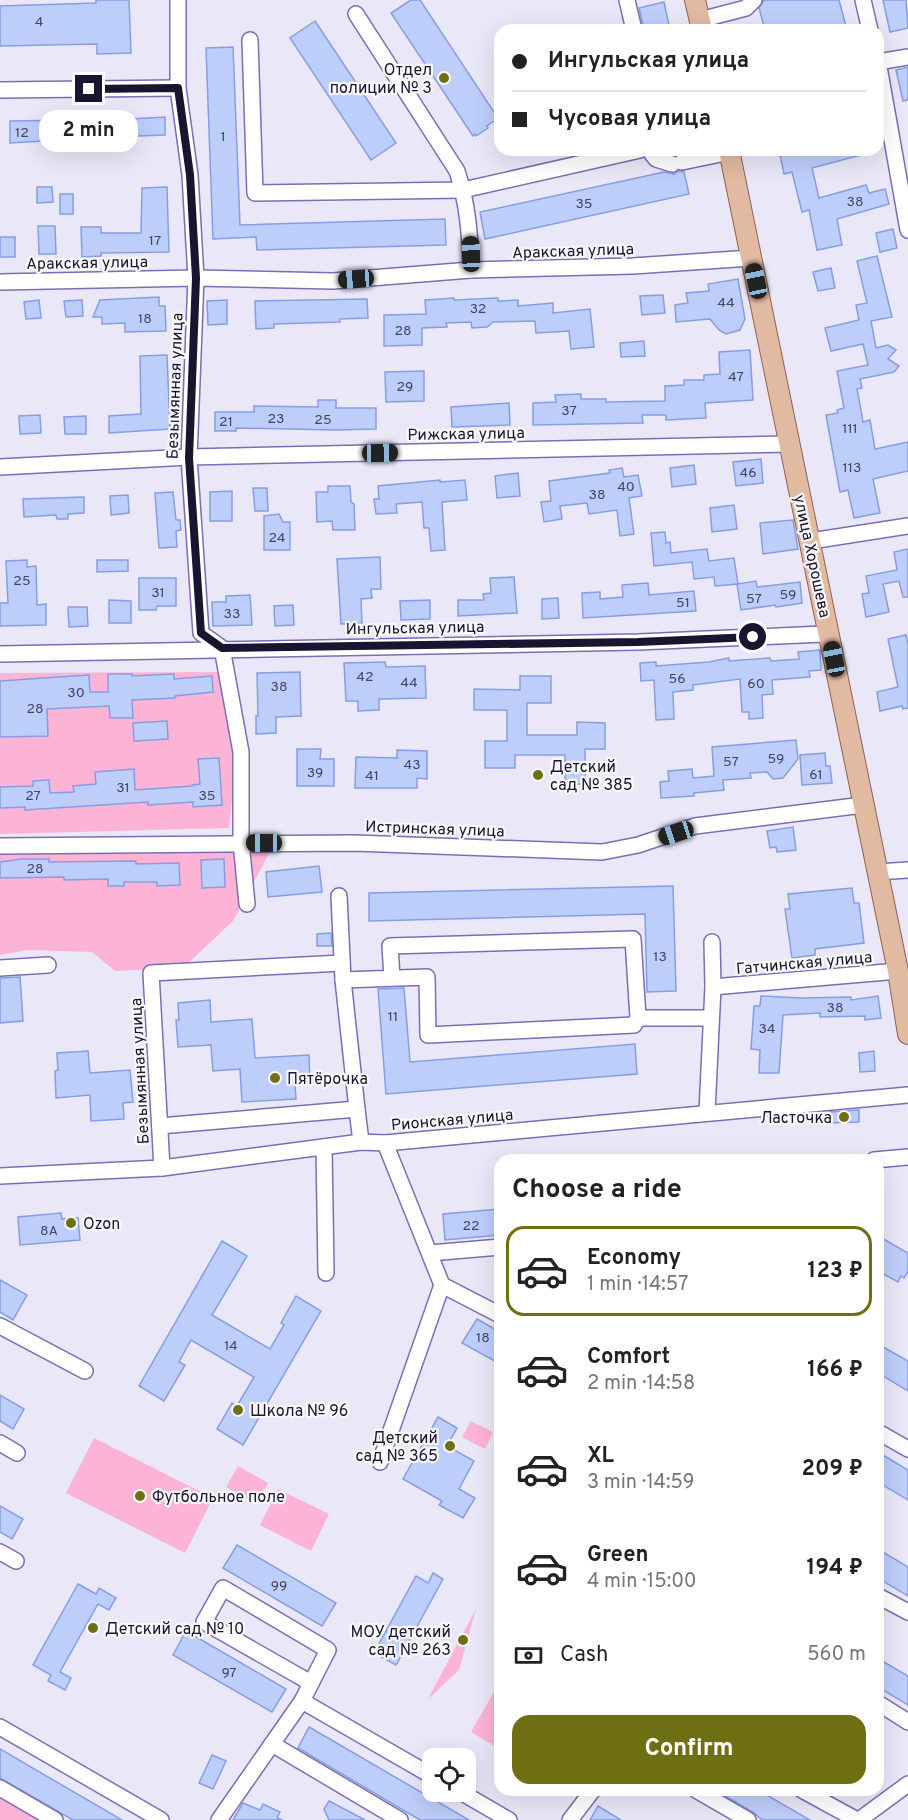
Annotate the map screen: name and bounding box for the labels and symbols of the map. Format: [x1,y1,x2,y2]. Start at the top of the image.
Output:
house number: 4 [35,14,43,31]
place label: Отдел полиции № 3 [330,61,432,99]
marker: Отдел полиции № 3 [437,71,451,85]
route end [75,75,102,102]
callout: 2 min [40,110,138,152]
house number: 12 [15,125,29,142]
house number: 1 [220,129,226,146]
house number: 38 [847,194,863,211]
house number: 35 [575,196,593,213]
house number: 17 [149,233,161,250]
car [461,236,481,272]
street label: Аракская улица [512,240,634,264]
street label: Аракская улица [26,253,148,275]
car [743,262,769,300]
car [337,269,375,289]
house number: 44 [717,295,735,312]
house number: 32 [470,301,486,318]
house number: 18 [138,311,152,328]
street label: Безымянная улица [163,312,189,460]
house number: 28 [394,323,412,340]
house number: 47 [728,369,744,386]
house number: 29 [397,379,413,396]
house number: 37 [561,403,577,420]
house number: 23 [268,411,285,428]
house number: 25 [314,412,332,429]
house number: 21 [219,414,233,431]
house number: 111 [842,421,858,438]
street label: Рижская улица [407,424,525,446]
car [362,444,398,462]
house number: 113 [843,460,861,477]
house number: 46 [739,465,757,482]
house number: 40 [617,479,635,496]
house number: 38 [589,487,605,504]
street label: улица Хорошева [788,493,834,620]
house number: 24 [268,530,286,547]
house number: 25 [13,573,31,590]
house number: 31 [151,585,165,602]
house number: 59 [780,587,796,604]
house number: 57 [746,591,762,608]
house number: 51 [676,595,690,612]
house number: 33 [224,606,240,623]
street label: Ингульская улица [345,618,485,640]
route start [739,623,766,650]
car [822,640,846,678]
house number: 42 [356,669,374,686]
house number: 56 [668,671,686,688]
house number: 44 [400,675,418,692]
house number: 60 [747,676,765,693]
house number: 38 [271,679,287,696]
house number: 30 [67,685,85,702]
house number: 28 [26,701,44,718]
house number: 59 [768,751,784,768]
house number: 57 [723,754,739,771]
house number: 43 [403,757,421,774]
place label: Детский сад № 385 [550,758,633,796]
house number: 39 [307,765,323,782]
house number: 61 [809,767,823,784]
house number: 41 [365,768,379,785]
marker: Детский сад № 385 [531,768,545,782]
house number: 31 [116,780,130,797]
house number: 27 [25,788,41,805]
house number: 35 [198,788,216,805]
street label: Истринская улица [365,818,505,842]
car [656,819,696,847]
car [246,834,282,852]
house number: 28 [26,861,44,878]
street label: Гатчинская улица [735,948,873,980]
house number: 13 [653,949,667,966]
street label: Безымянная улица [127,997,155,1145]
house number: 38 [827,1000,843,1017]
house number: 11 [388,1009,398,1026]
house number: 34 [758,1021,776,1038]
place label: Пятёрочка [287,1070,368,1090]
marker: Пятёрочка [268,1071,282,1085]
street label: Рионская улица [390,1106,514,1136]
place label: Ласточка [760,1109,832,1129]
marker: Ласточка [837,1110,851,1124]
place label: Ozon [83,1215,120,1235]
marker: Ozon [64,1216,78,1230]
house number: 22 [462,1218,480,1235]
house number: 8А [40,1223,58,1240]
house number: 18 [476,1330,490,1347]
house number: 14 [224,1338,238,1355]
place label: Школа № 96 [250,1402,348,1422]
marker: Школа № 96 [231,1403,245,1417]
place label: Детский сад № 365 [355,1429,438,1467]
marker: Детский сад № 365 [443,1439,457,1453]
place label: Футбольное поле [152,1488,285,1508]
marker: Футбольное поле [133,1489,147,1503]
house number: 99 [271,1578,287,1595]
place label: Детский сад № 10 [105,1620,244,1640]
marker: Детский сад № 10 [86,1621,100,1635]
place label: МОУ детский сад № 263 [350,1623,451,1661]
marker: МОУ детский сад № 263 [456,1633,470,1647]
house number: 97 [221,1665,237,1682]

